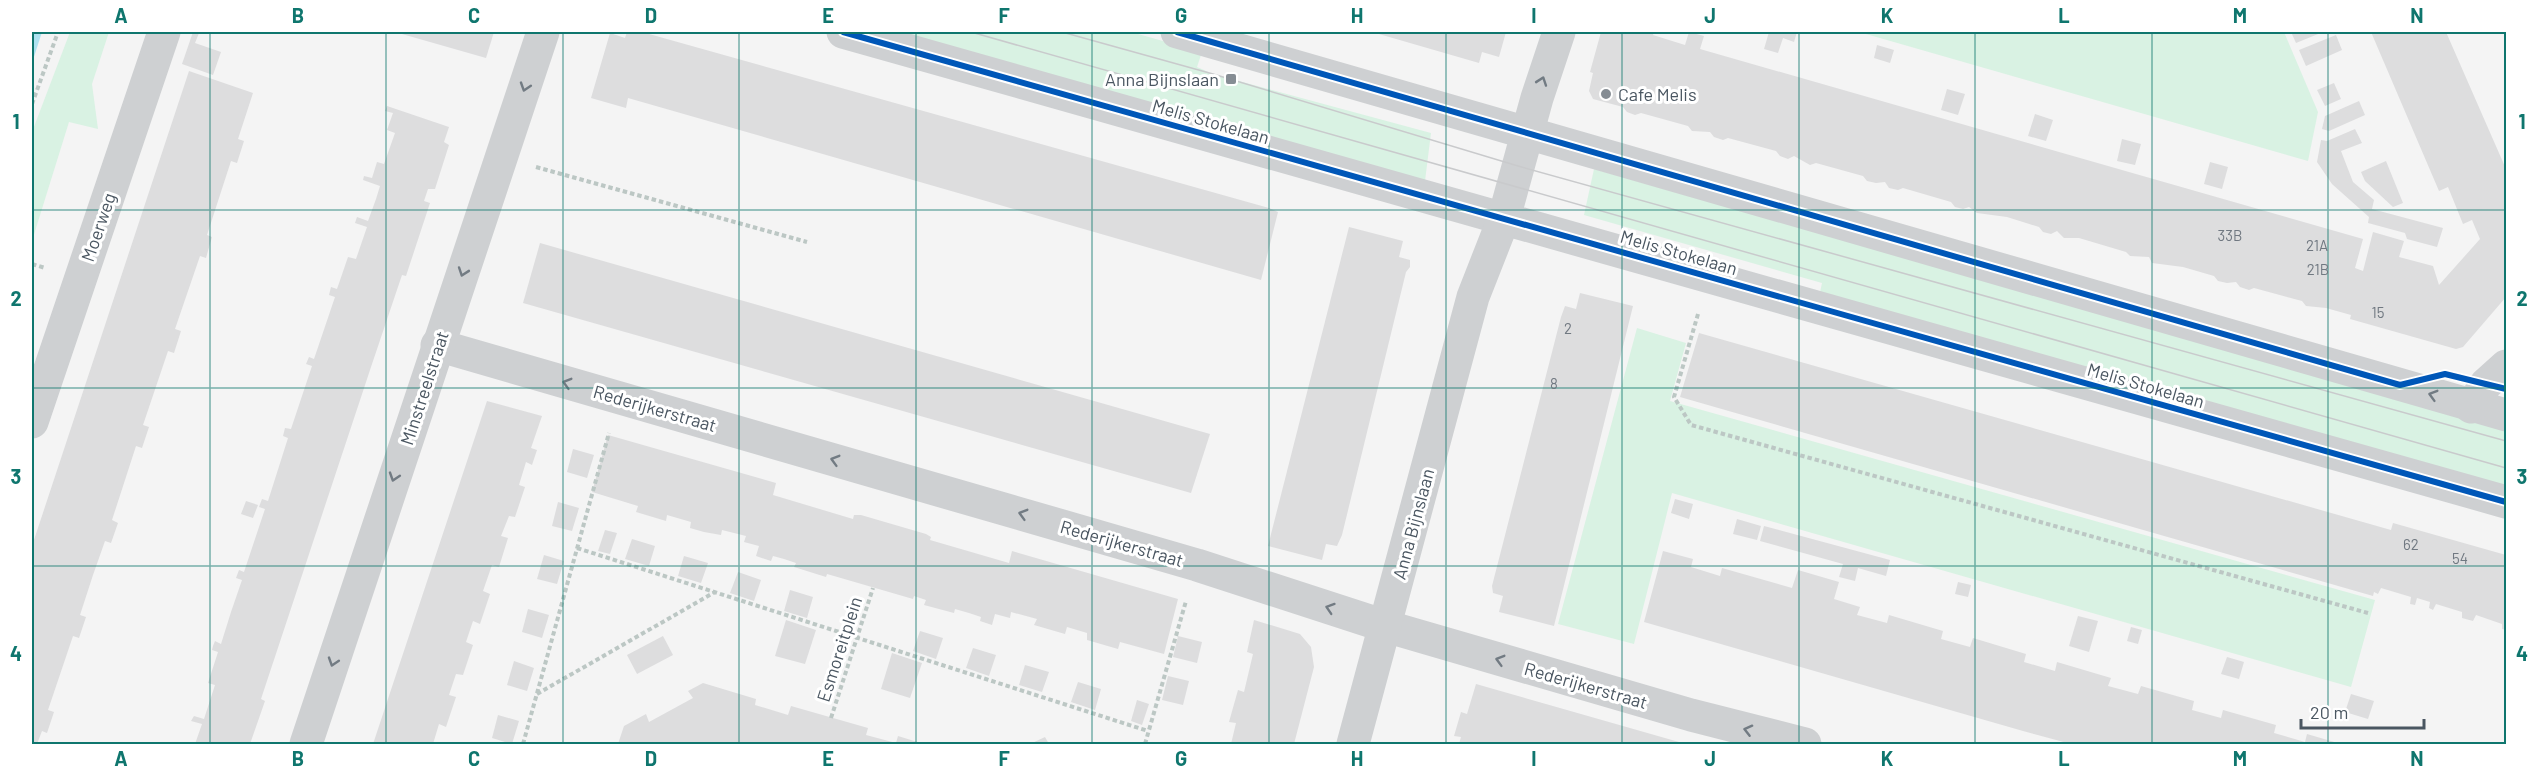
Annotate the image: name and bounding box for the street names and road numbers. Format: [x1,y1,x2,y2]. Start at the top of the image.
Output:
street label: Melis Stokelaan [1150,94,1272,148]
street label: Moerweg [76,190,120,264]
street label: Melis Stokelaan [1618,225,1740,279]
street label: Minstreelstraat [395,328,453,448]
street label: Melis Stokelaan [2085,358,2207,412]
street label: Rederijkerstraat [591,380,719,436]
street label: Anna Bijnslaan [1388,466,1438,582]
street label: Rederijkerstraat [1058,515,1186,571]
street label: Esmoreitplein [812,594,866,704]
street label: Rederijkerstraat [1522,657,1650,713]

